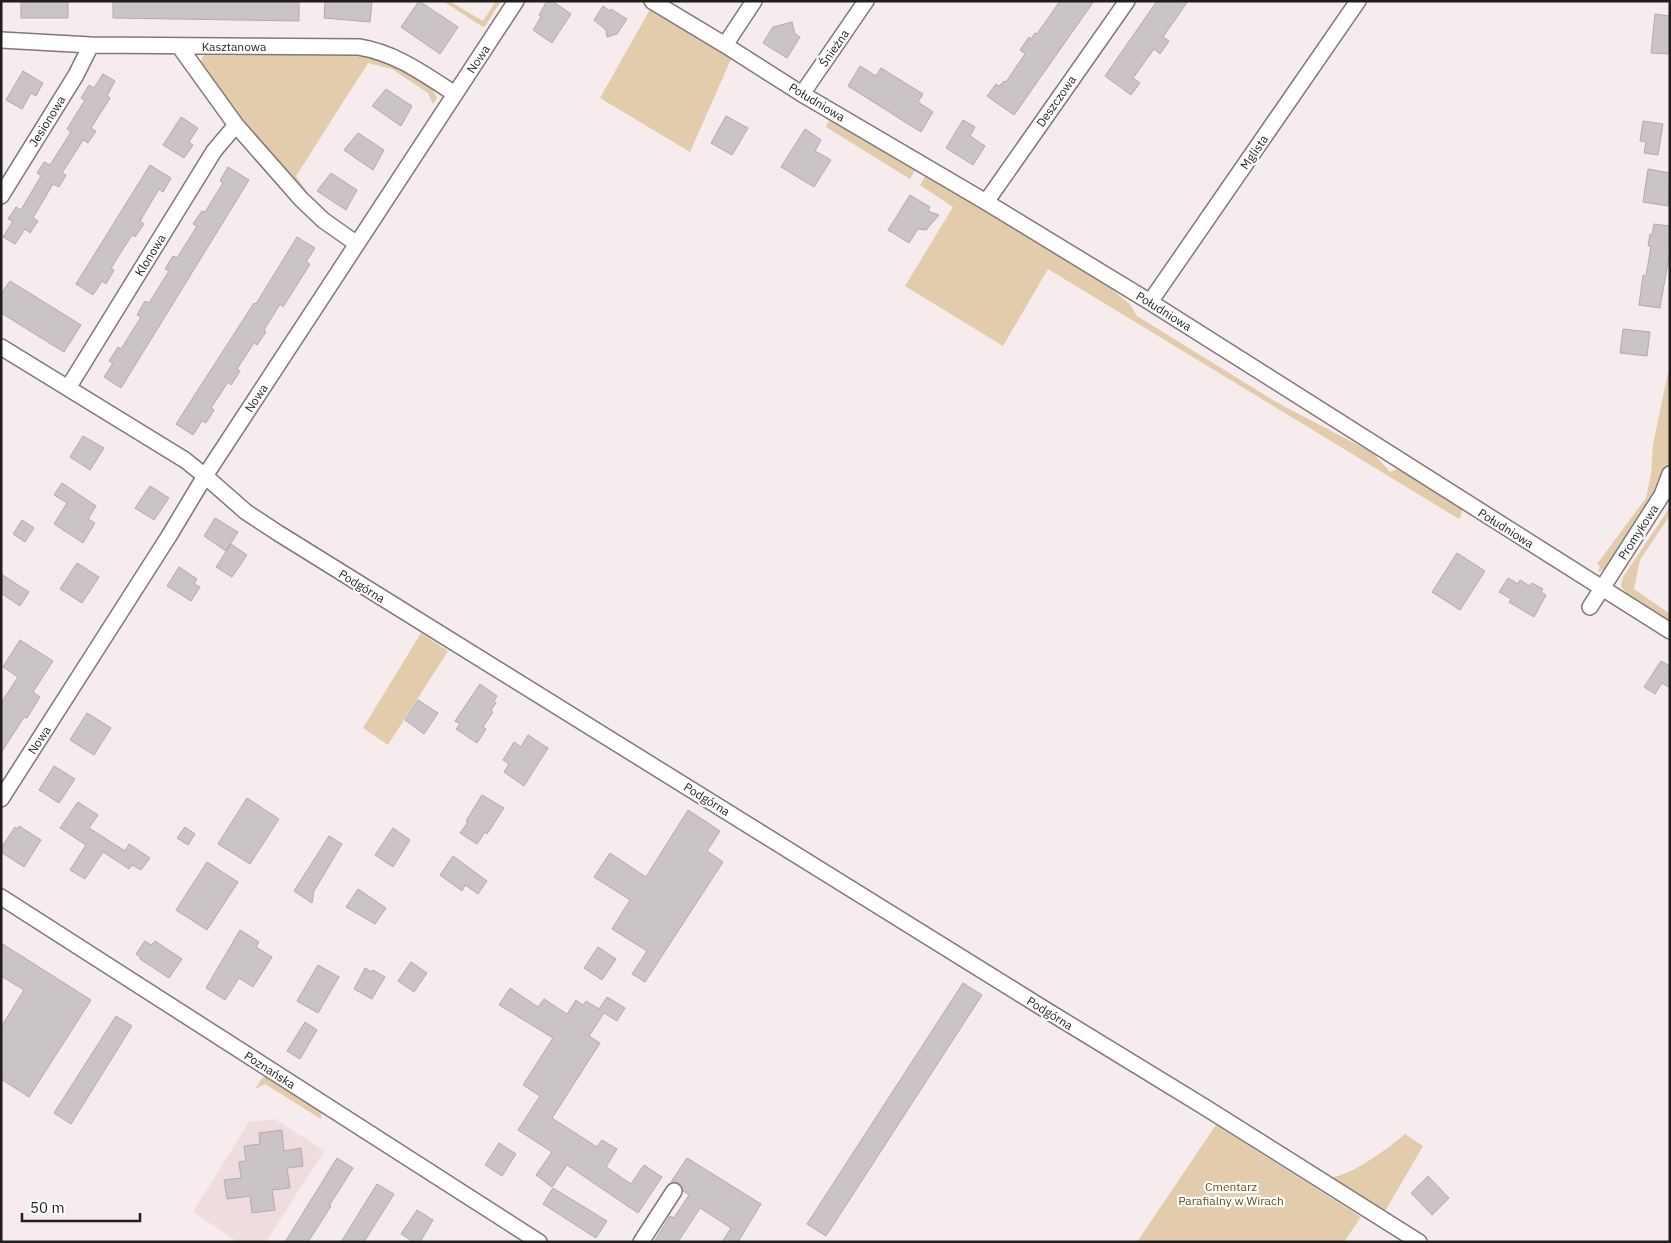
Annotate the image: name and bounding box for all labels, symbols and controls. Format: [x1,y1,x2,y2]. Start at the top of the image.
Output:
street label: Śnieżna [816,26,853,70]
street label: Kasztanowa [202,39,267,54]
street label: Nowa [463,42,493,76]
street label: Deszczowa [1033,72,1080,130]
street label: Południowa [786,79,848,125]
street label: Jesionowa [25,92,69,149]
street label: Mglista [1237,131,1272,172]
street label: Klonowa [131,231,169,279]
street label: Południowa [1133,288,1195,334]
street label: Nowa [241,381,271,415]
street label: Promykowa [1615,501,1662,562]
street label: Południowa [1475,505,1537,551]
street label: Podgórna [336,566,388,606]
street label: Nowa [24,723,54,757]
street label: Podgórna [681,779,733,819]
street label: Podgórna [1024,993,1076,1033]
street label: Poznańska [242,1048,299,1092]
park label: Cmentarz Parafialny w Wirach [1178,1179,1284,1208]
scale bar [22,1190,140,1222]
text: 50 m [30,1198,65,1217]

